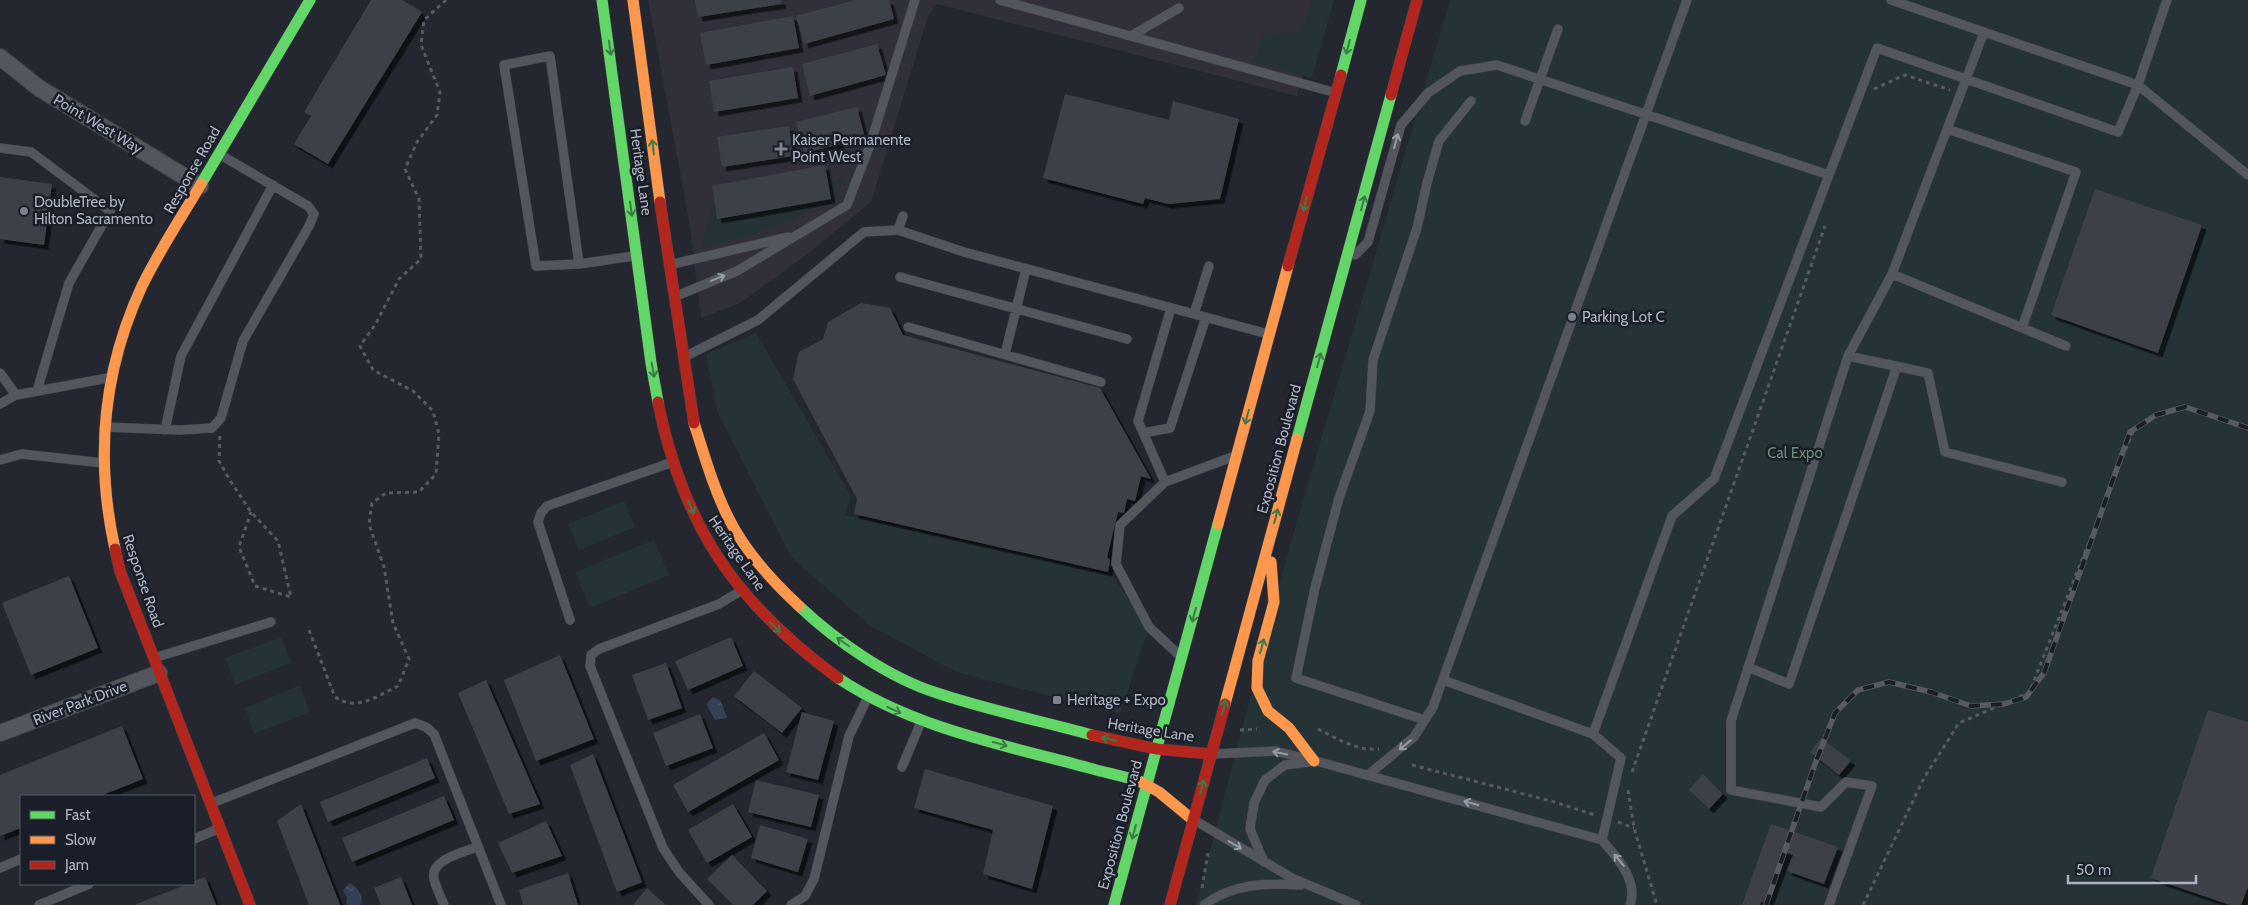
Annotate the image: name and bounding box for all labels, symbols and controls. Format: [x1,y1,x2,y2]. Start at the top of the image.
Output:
one-way arrow [1343,39,1352,55]
one-way arrow [605,40,615,56]
street label: Point West Way [50,90,146,158]
street label: Response Road [160,123,224,217]
street label: Heritage Lane [626,127,656,217]
place label: Kaiser Permanente Point West [792,131,911,166]
one-way arrow [1392,134,1402,150]
one-way arrow [648,139,658,155]
marker: Kaiser Permanente Point West [774,142,788,156]
place label: DoubleTree by Hilton Sacramento [34,193,153,228]
one-way arrow [1300,195,1309,211]
one-way arrow [1358,195,1368,211]
one-way arrow [626,201,636,217]
marker: DoubleTree by Hilton Sacramento [18,205,30,217]
one-way arrow [710,273,725,283]
place label: Parking Lot C [1582,308,1665,326]
marker: Parking Lot C [1566,311,1578,323]
one-way arrow [1315,352,1325,368]
one-way arrow [648,362,658,378]
street label: Exposition Boulevard [1253,382,1305,516]
one-way arrow [1242,409,1251,425]
park label: Cal Expo [1767,444,1823,462]
one-way arrow [686,499,696,514]
one-way arrow [1272,509,1282,525]
street label: Heritage Lane [705,512,770,594]
street label: Response Road [119,532,167,630]
one-way arrow [1189,607,1198,623]
one-way arrow [768,620,780,632]
one-way arrow [836,637,850,647]
one-way arrow [1258,638,1267,654]
street label: River Park Drive [30,677,130,729]
place label: Heritage + Expo [1067,691,1166,709]
marker: Heritage + Expo [1051,694,1063,706]
one-way arrow [1220,699,1230,715]
one-way arrow [886,705,901,715]
street label: Heritage Lane [1106,714,1196,746]
one-way arrow [1101,734,1117,743]
one-way arrow [1398,739,1411,750]
one-way arrow [991,740,1007,749]
one-way arrow [1273,748,1289,757]
street label: Exposition Boulevard [1094,758,1146,892]
one-way arrow [1198,779,1208,795]
legend [20,795,195,885]
one-way arrow [1464,798,1480,808]
text: Fast [65,806,90,824]
one-way arrow [1129,824,1138,840]
text: Slow [65,831,96,849]
one-way arrow [1227,840,1241,850]
scale bar [2068,852,2196,884]
one-way arrow [1614,853,1625,866]
text: Jam [64,856,89,874]
text: 50 m [2076,861,2111,879]

